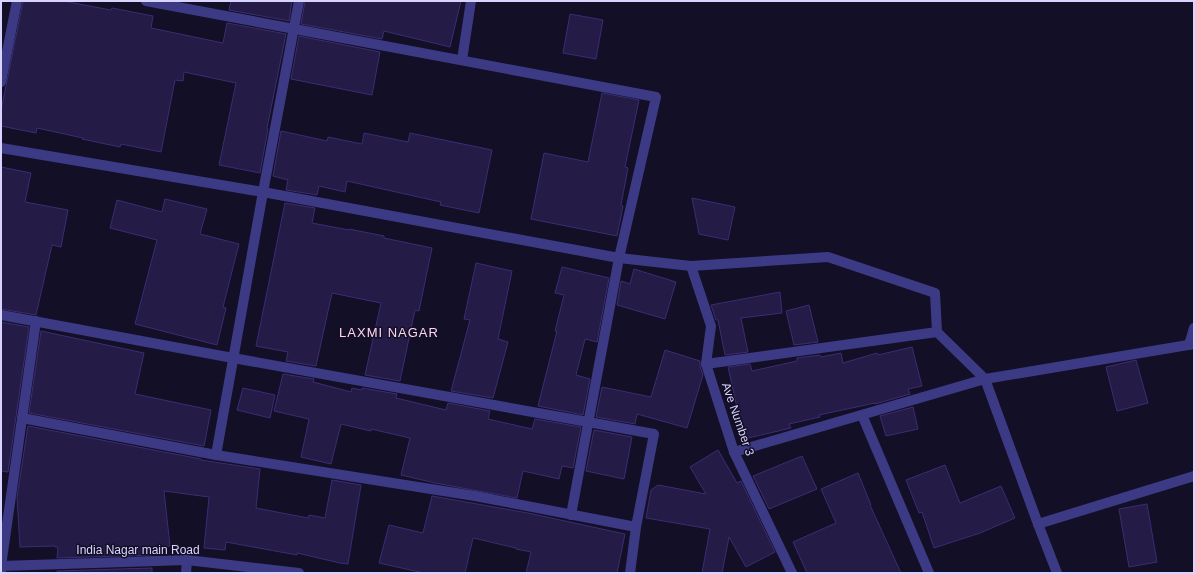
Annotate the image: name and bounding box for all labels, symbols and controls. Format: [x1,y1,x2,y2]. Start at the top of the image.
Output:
district label: LAXMI NAGAR [339,325,439,340]
street label: Ave Number 3 [719,381,757,458]
street label: India Nagar main Road [76,543,200,557]

